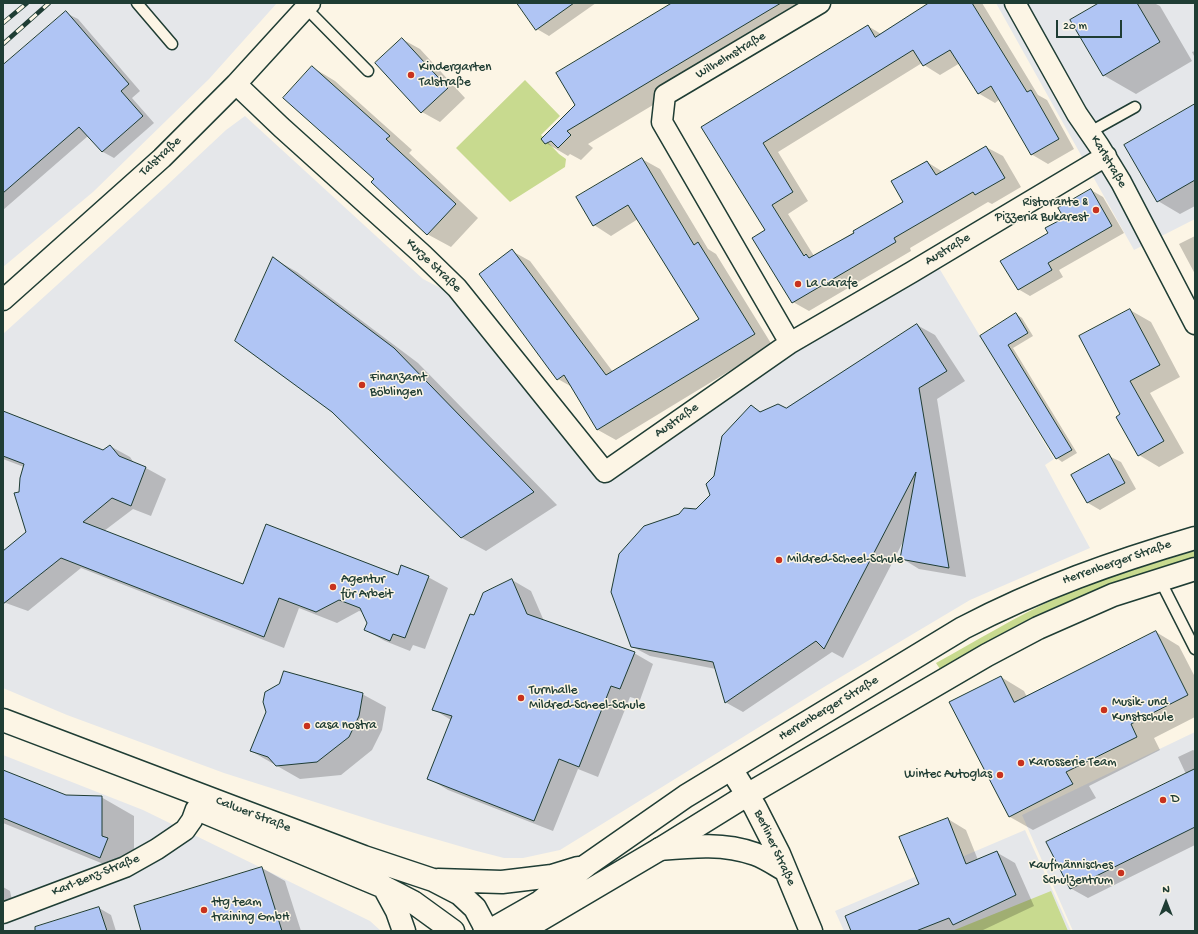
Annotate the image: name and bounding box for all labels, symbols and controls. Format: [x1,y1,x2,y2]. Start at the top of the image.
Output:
scale bar [1058,12,1124,38]
text: 20 m [1063,20,1087,34]
street label: Wilhelmstraße [693,29,769,83]
place label: Kindergarten Talstraße [419,60,491,91]
marker: Kindergarten Talstraße [406,70,416,80]
street label: Karlstraße [1086,133,1130,191]
street label: Talstraße [137,134,185,180]
place label: Ristorante & Pizzeria Bukarest [995,195,1088,226]
marker: Ristorante & Pizzeria Bukarest [1091,205,1101,215]
street label: Austraße [922,230,974,270]
street label: Kurze Straße [402,236,464,296]
place label: La Carafe [806,276,858,292]
marker: La Carafe [793,279,803,289]
place label: Finanzamt Böblingen [370,370,427,401]
marker: Finanzamt Böblingen [357,380,367,390]
street label: Austraße [652,400,702,442]
street label: Herrenberger Straße [1061,537,1173,589]
place label: Mildred-Scheel-Schule [787,552,903,568]
marker: Mildred-Scheel-Schule [774,555,784,565]
place label: Agentur für Arbeit [341,572,393,603]
marker: Agentur für Arbeit [328,582,338,592]
street label: Herrenberger Straße [776,673,882,745]
place label: Turnhalle Mildred-Scheel-Schule [529,683,645,714]
marker: Turnhalle Mildred-Scheel-Schule [516,693,526,703]
place label: Musik- und Kunstschule [1112,695,1173,726]
marker: Musik- und Kunstschule [1099,705,1109,715]
place label: casa nostra [315,718,377,734]
marker: casa nostra [302,721,312,731]
place label: Karosserie Team [1029,755,1116,771]
marker: Karosserie Team [1016,758,1026,768]
place label: Wintec Autoglas [904,767,992,783]
marker: Wintec Autoglas [995,770,1005,780]
place label: D [1171,792,1179,808]
street label: Calwer Straße [213,793,293,837]
marker: D [1158,795,1168,805]
street label: Berliner Straße [750,808,798,888]
street label: Karl-Benz-Straße [50,851,142,901]
place label: Kaufmännisches Schulzentrum [1029,858,1113,889]
marker: Kaufmännisches Schulzentrum [1116,868,1126,878]
north arrow [1146,882,1186,922]
text: N [1162,884,1170,896]
place label: ttg team training GmbH [212,895,289,926]
marker: ttg team training GmbH [199,905,209,915]

